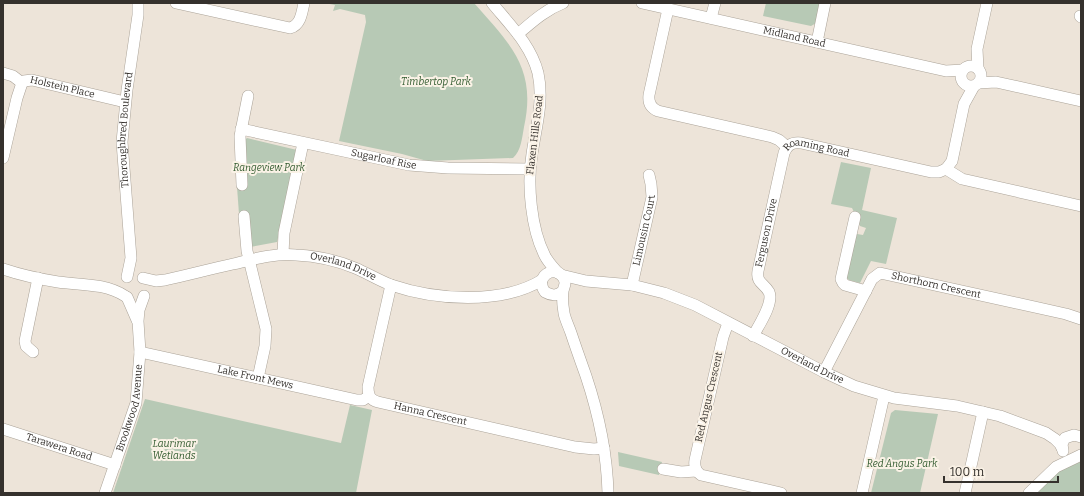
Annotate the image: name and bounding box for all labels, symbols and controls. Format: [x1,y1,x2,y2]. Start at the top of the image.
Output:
street label: Midland Road [762,24,827,50]
street label: Thoroughbred Boulevard [116,71,136,188]
street label: Holstein Place [29,74,96,101]
park label: Timbertop Park [401,76,472,88]
street label: Flaxen Hills Road [524,95,546,175]
street label: Roaming Road [781,137,851,160]
street label: Sugarloaf Rise [350,147,417,172]
park label: Rangeview Park [233,162,306,174]
street label: Limousin Court [631,194,658,267]
street label: Ferguson Drive [753,197,780,268]
street label: Overland Drive [309,250,378,283]
street label: Shorthorn Crescent [890,270,982,301]
street label: Overland Drive [779,344,846,386]
street label: Red Angus Crescent [693,350,725,443]
street label: Lake Front Mews [216,363,295,392]
street label: Brookwood Avenue [114,364,145,453]
street label: Hanna Crescent [393,400,468,428]
street label: Tarawera Road [25,431,94,463]
park label: Laurimar Wetlands [152,438,196,462]
park label: Red Angus Park [867,458,938,470]
scale bar [944,458,1058,484]
text: 100 m [950,465,985,479]

